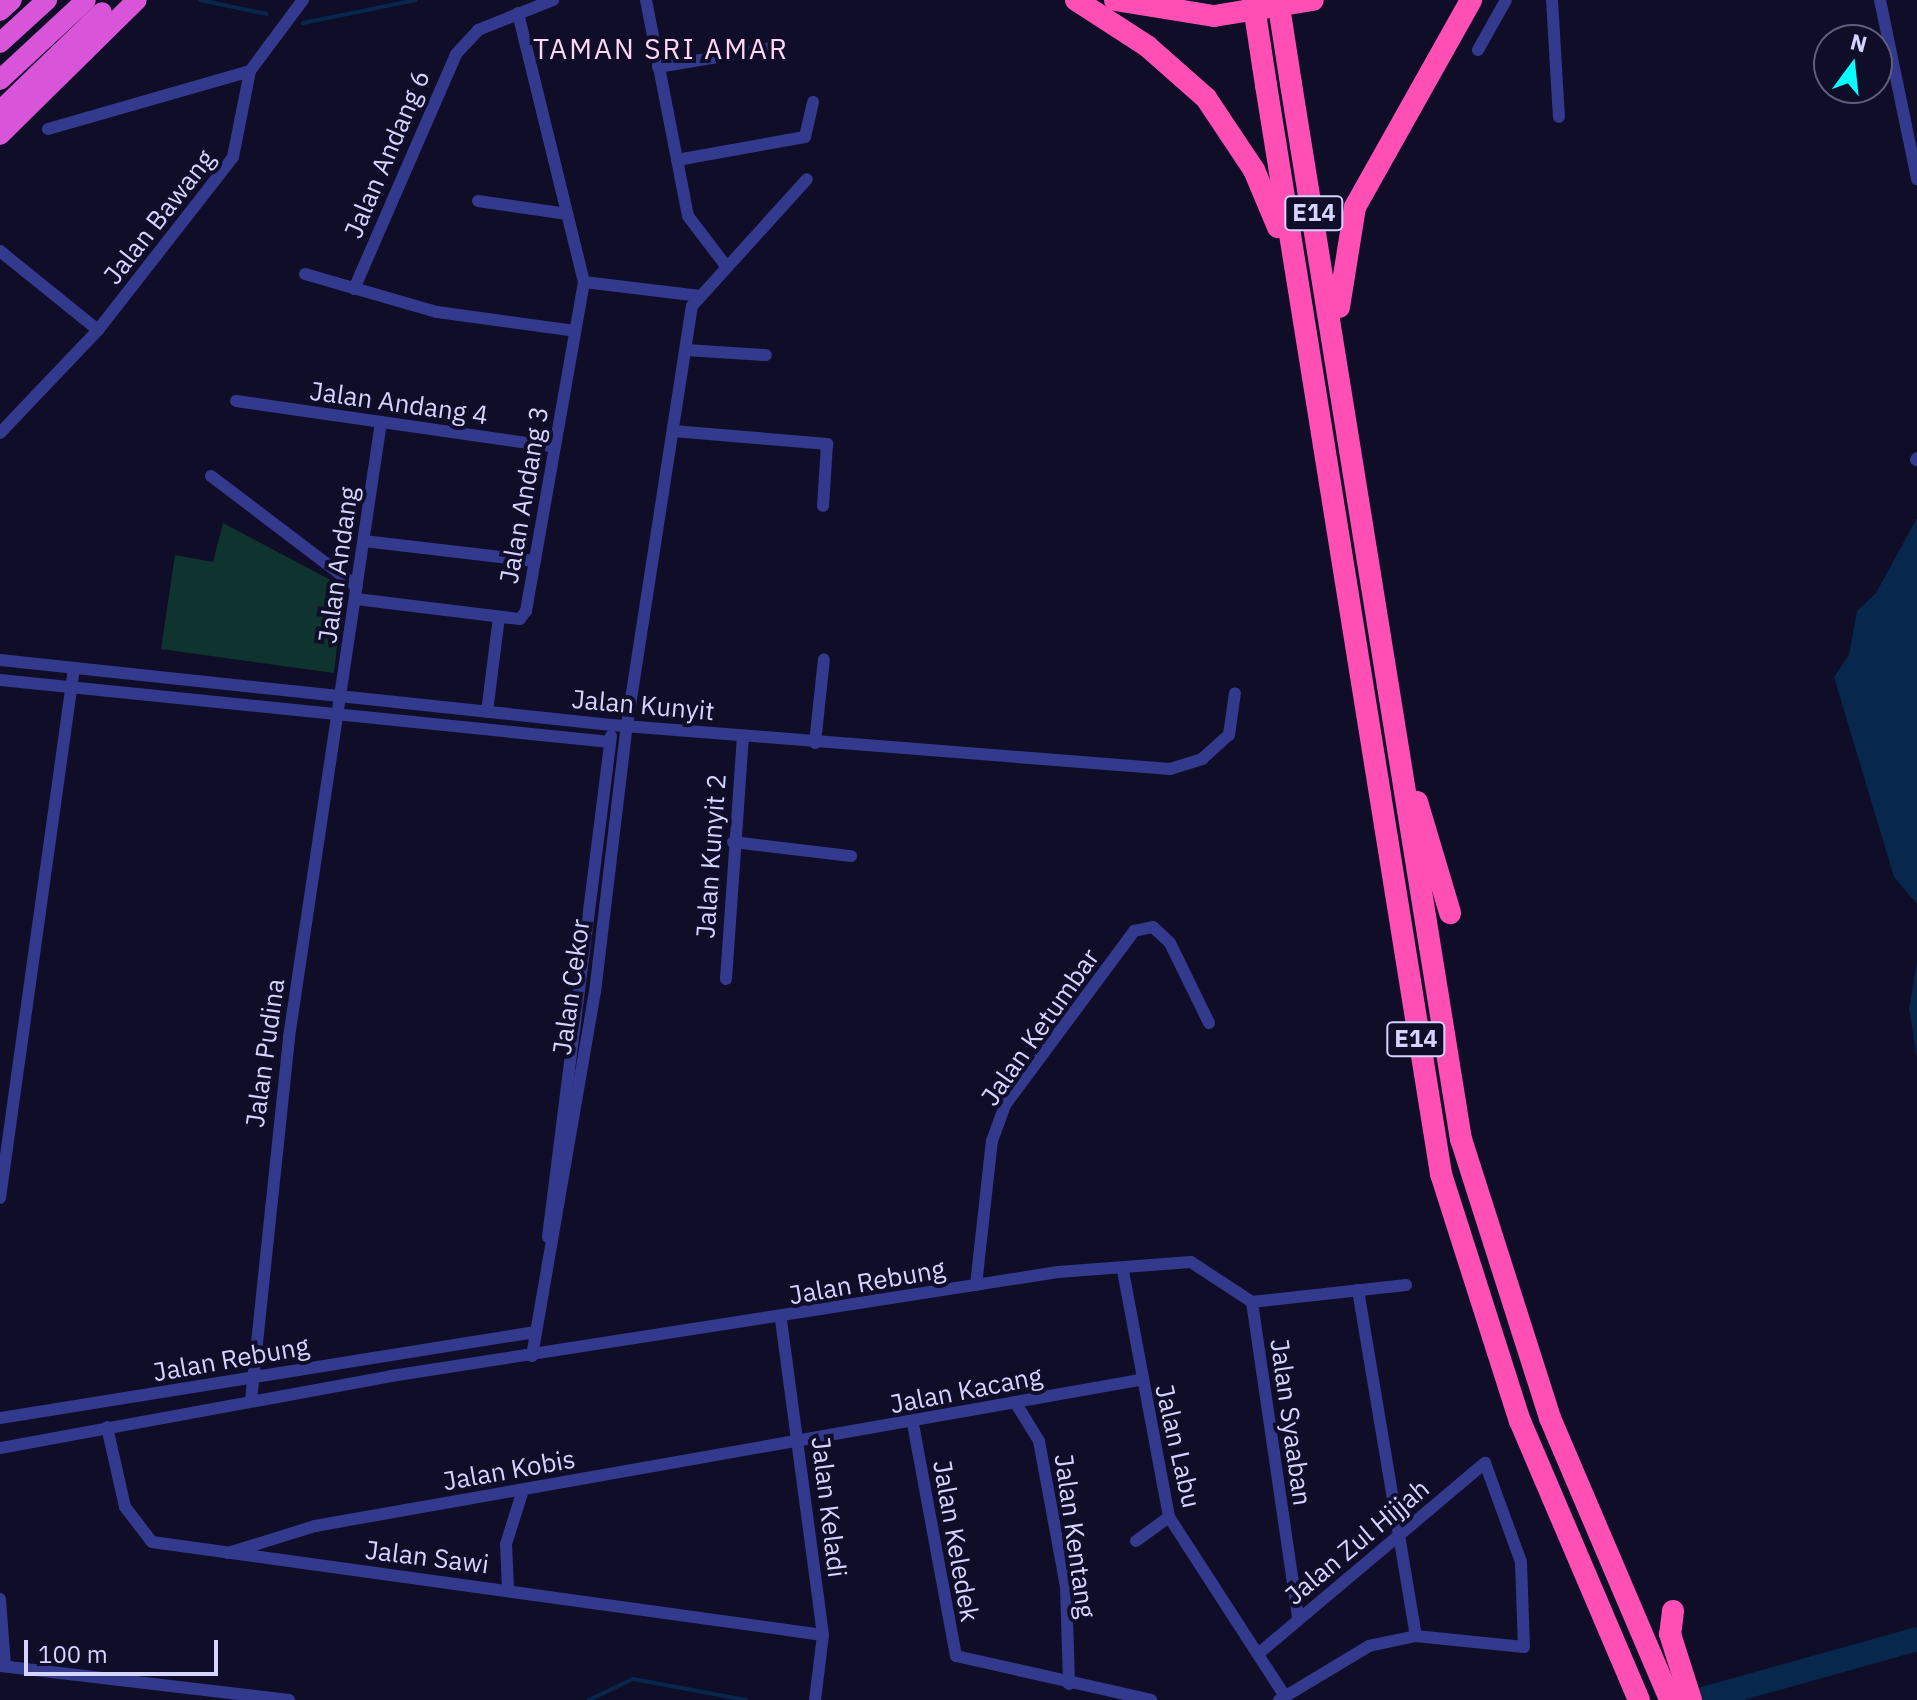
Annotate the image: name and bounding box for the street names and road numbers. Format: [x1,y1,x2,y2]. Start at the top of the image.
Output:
street label: Jalan Andang 6 [338,65,436,243]
street label: Jalan Bawang [97,144,221,290]
road number: E14 [1284,193,1344,233]
street label: Jalan Andang 4 [308,375,490,431]
street label: Jalan Andang 3 [493,404,555,586]
street label: Jalan Andang [312,485,364,645]
street label: Jalan Kunyit [570,683,716,727]
street label: Jalan Kunyit 2 [690,773,732,939]
street label: Jalan Cekor [546,917,596,1057]
street label: Jalan Ketumbar [974,943,1106,1111]
street label: Jalan Pudina [239,977,291,1129]
road number: E14 [1386,1019,1446,1059]
street label: Jalan Rebung [787,1253,947,1311]
street label: Jalan Rebung [151,1330,311,1388]
street label: Jalan Syaaban [1264,1337,1318,1507]
street label: Jalan Kacang [887,1360,1045,1420]
street label: Jalan Labu [1149,1381,1207,1511]
street label: Jalan Keladi [805,1435,853,1579]
street label: Jalan Kobis [440,1443,578,1497]
street label: Jalan Kentang [1048,1452,1102,1620]
street label: Jalan Keledek [926,1458,986,1624]
street label: Jalan Zul Hijjah [1279,1473,1435,1611]
street label: Jalan Sawi [363,1534,491,1580]

